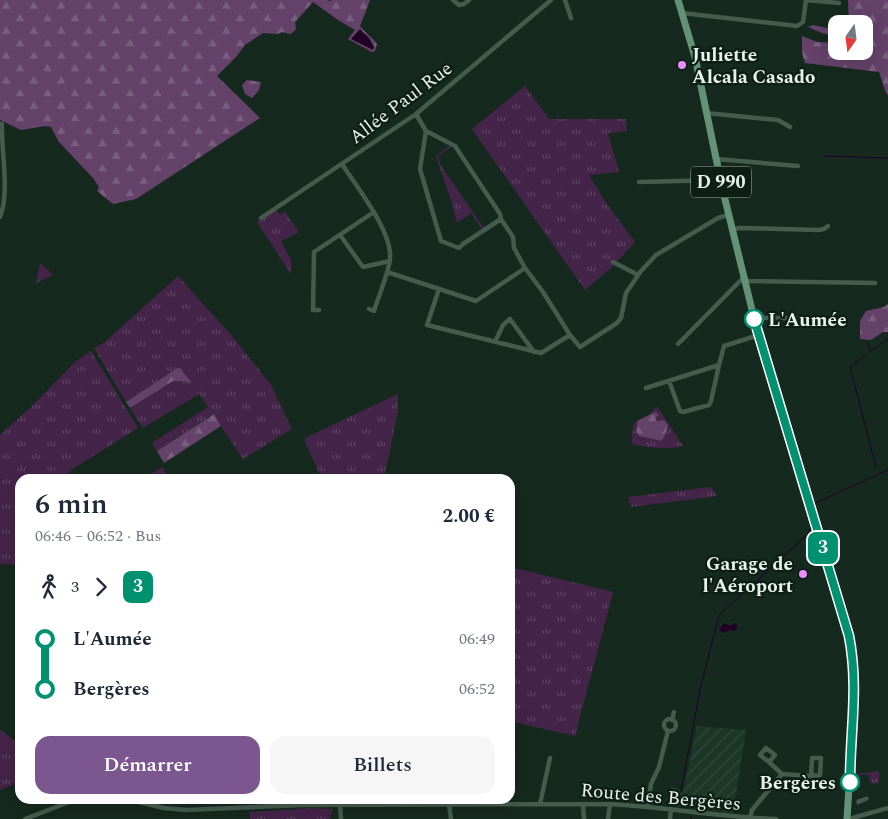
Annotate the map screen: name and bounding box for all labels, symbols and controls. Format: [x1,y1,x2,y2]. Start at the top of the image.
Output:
north arrow [828,15,872,60]
map controls [828,15,873,60]
place label: Juliette Alcala Casado [692,41,815,92]
street label: Allée Paul Rue [343,55,459,152]
marker: Juliette Alcala Casado [676,59,688,71]
road number: D 990 [691,166,751,198]
place label: L'Aumée [768,306,847,335]
marker: L'Aumée [744,309,764,329]
text: 6 min [35,483,108,526]
text: 2.00 € [443,502,495,531]
text: 06:46 – 06:52 · Bus [35,524,161,548]
line badge: 3 [807,532,839,564]
text: 3 [818,534,828,561]
place label: Garage de l'Aéroport [703,550,793,601]
marker: Garage de l'Aéroport [797,568,809,580]
icon: walk [35,573,63,601]
icon: forward [87,573,115,601]
text: 3 [133,573,143,600]
text: 3 [71,575,79,599]
text: L'Aumée [73,625,152,654]
text: 06:49 [459,627,495,651]
text: Bergères [73,675,150,704]
text: 06:52 [459,677,495,701]
button: Démarrer [35,736,260,794]
button: Billets [270,736,495,794]
place label: Bergères [759,769,836,798]
marker: Bergères [840,772,860,792]
street label: Route des Bergères [580,776,742,819]

